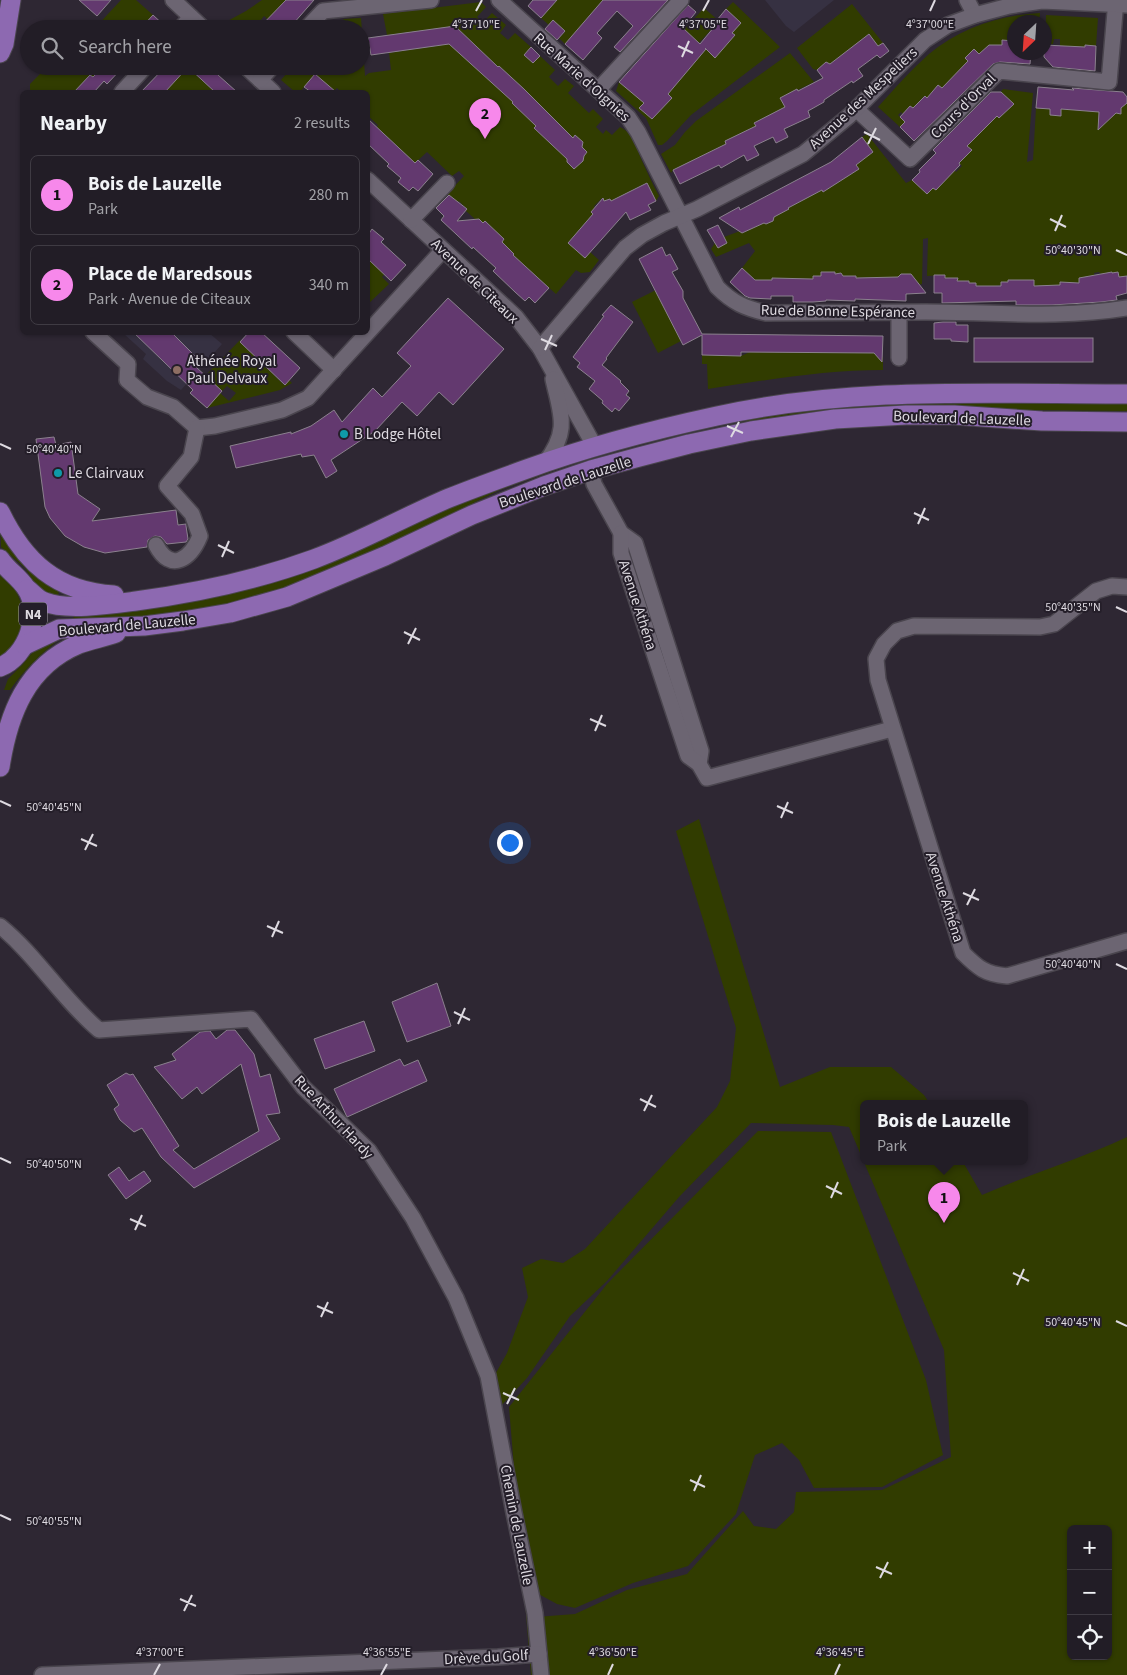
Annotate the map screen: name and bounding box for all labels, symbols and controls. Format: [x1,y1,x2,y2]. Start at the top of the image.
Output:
north arrow [1007,15,1052,60]
text: 4°37'10"E [452,16,500,33]
text: 4°37'05"E [679,16,727,33]
text: 4°37'00"E [906,16,954,33]
search box [20,20,370,75]
street label: Rue Marie d'Oignies [529,28,635,127]
icon: search [38,34,66,62]
text: Search here [78,34,172,61]
street label: Avenue des Mespeliers [805,43,922,154]
street label: Cours d'Orval [926,69,1001,144]
pin: 2 [469,98,501,139]
text: Nearby [40,108,107,138]
text: 2 results [294,112,350,134]
text: Bois de Lauzelle [88,171,222,198]
text: 1 [53,184,61,206]
text: 280 m [309,184,349,206]
text: Park [88,198,118,220]
street label: Avenue de Citeaux [426,234,523,329]
text: 50°40'30"N [1045,242,1101,259]
text: Place de Maredsous [88,261,252,288]
text: 2 [53,274,61,296]
text: 340 m [309,274,349,296]
text: Park · Avenue de Citeaux [88,288,251,310]
street label: Rue de Bonne Espérance [761,300,915,323]
place label: Athénée Royal Paul Delvaux [187,351,276,389]
marker: Athénée Royal Paul Delvaux [171,364,183,376]
street label: Boulevard de Lauzelle [893,406,1031,431]
place label: B Lodge Hôtel [354,424,441,445]
marker: B Lodge Hôtel [338,428,350,440]
text: 50°40'40"N [26,441,82,458]
street label: Boulevard de Lauzelle [496,451,634,514]
place label: Le Clairvaux [68,463,144,484]
marker: Le Clairvaux [52,467,64,479]
street label: Avenue Athéna [613,557,662,653]
text: 50°40'35"N [1045,599,1101,616]
road number: N4 [19,602,47,626]
street label: Boulevard de Lauzelle [58,609,197,642]
text: 50°40'45"N [26,799,82,816]
your location [497,830,523,856]
street label: Avenue Athéna [920,849,969,945]
text: 50°40'40"N [1045,956,1101,973]
street label: Rue Arthur Hardy [289,1071,378,1164]
popup [860,1100,1028,1165]
text: Bois de Lauzelle [877,1108,1011,1135]
text: Park [877,1135,907,1157]
text: 50°40'50"N [26,1156,82,1173]
pin: 1 [928,1182,960,1223]
text: 50°40'45"N [1045,1314,1101,1331]
street label: Chemin de Lauzelle [495,1463,538,1587]
text: 50°40'55"N [26,1513,82,1530]
map controls [1067,1525,1112,1660]
button: + [1067,1525,1112,1570]
button: − [1067,1570,1112,1615]
button: locate [1067,1615,1112,1660]
text: 4°37'00"E [136,1644,184,1661]
text: 4°36'55"E [363,1644,411,1661]
text: 4°36'50"E [589,1644,637,1661]
text: 4°36'45"E [816,1644,864,1661]
street label: Drève du Golf [443,1645,529,1670]

